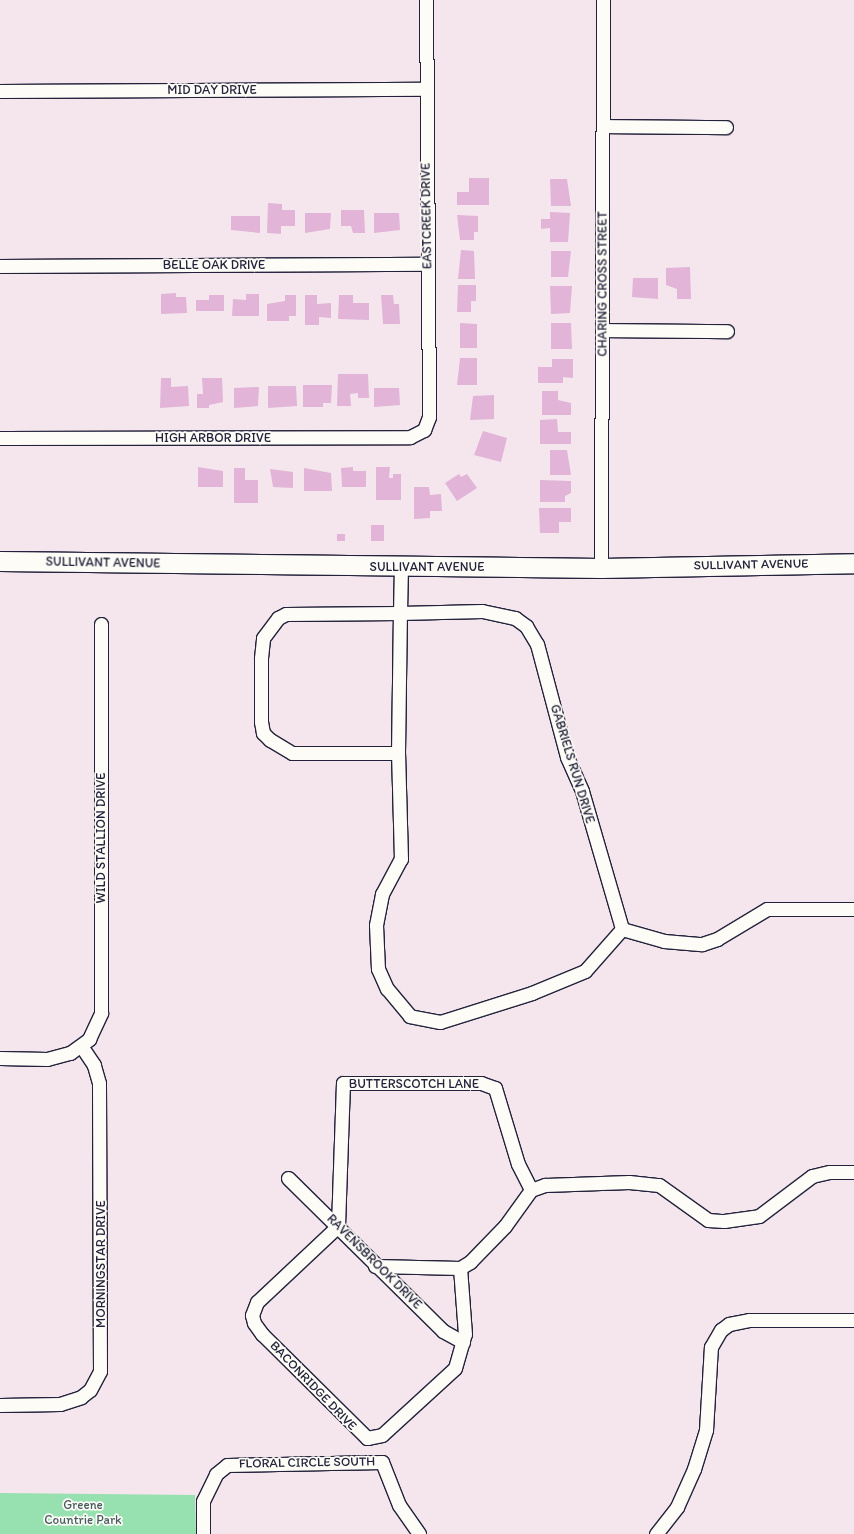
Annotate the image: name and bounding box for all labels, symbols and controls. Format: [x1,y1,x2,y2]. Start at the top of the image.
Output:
street label: MID DAY DRIVE [167,82,257,98]
street label: EASTCREEK DRIVE [418,162,436,270]
street label: CHARING CROSS STREET [595,211,611,357]
street label: BELLE OAK DRIVE [162,257,266,273]
street label: HIGH ARBOR DRIVE [155,430,271,446]
street label: SULLIVANT AVENUE [45,554,161,572]
street label: SULLIVANT AVENUE [693,556,809,574]
street label: SULLIVANT AVENUE [370,559,484,575]
street label: GABRIELS RUN DRIVE [546,702,598,826]
street label: WILD STALLION DRIVE [93,772,109,904]
street label: BUTTERSCOTCH LANE [349,1076,479,1092]
street label: MORNINGSTAR DRIVE [93,1200,109,1328]
street label: RAVENSBROOK DRIVE [323,1211,425,1313]
street label: BACONRIDGE DRIVE [266,1338,360,1434]
street label: FLORAL CIRCLE SOUTH [239,1454,375,1472]
park label: Greene Countrie Park [44,1498,122,1529]

